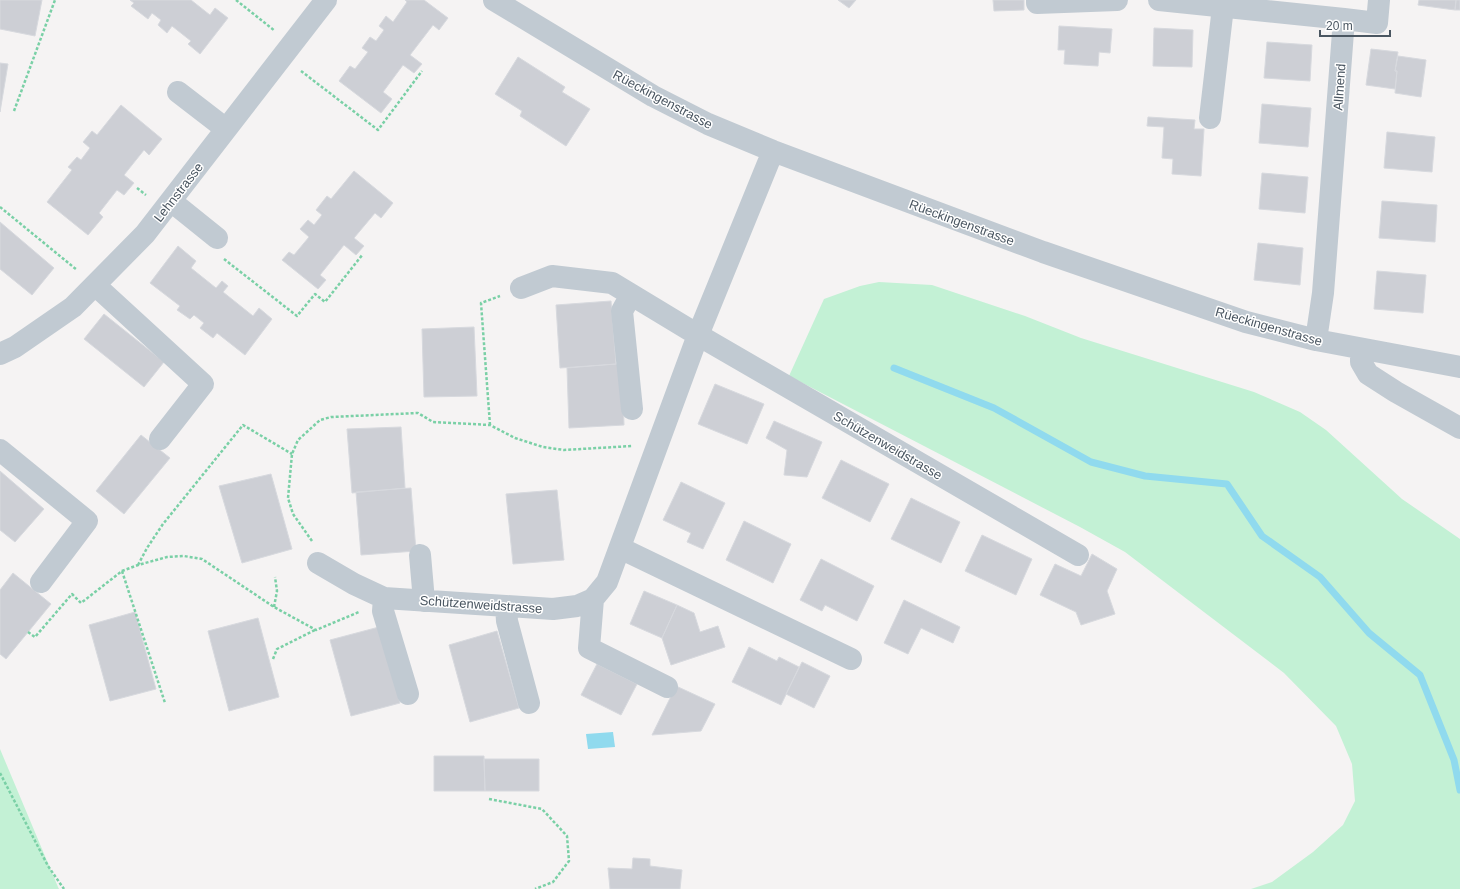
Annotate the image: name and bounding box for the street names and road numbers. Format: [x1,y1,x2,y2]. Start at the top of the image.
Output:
street label: Allmend [1330,63,1349,111]
street label: Rüeckingenstrasse [610,67,715,132]
street label: Lehnstrasse [151,160,206,225]
street label: Rüeckingenstrasse [907,197,1016,248]
street label: Rüeckingenstrasse [1214,304,1324,349]
street label: Schützenweidstrasse [831,408,945,483]
street label: Schützenweidstrasse [419,593,543,616]

